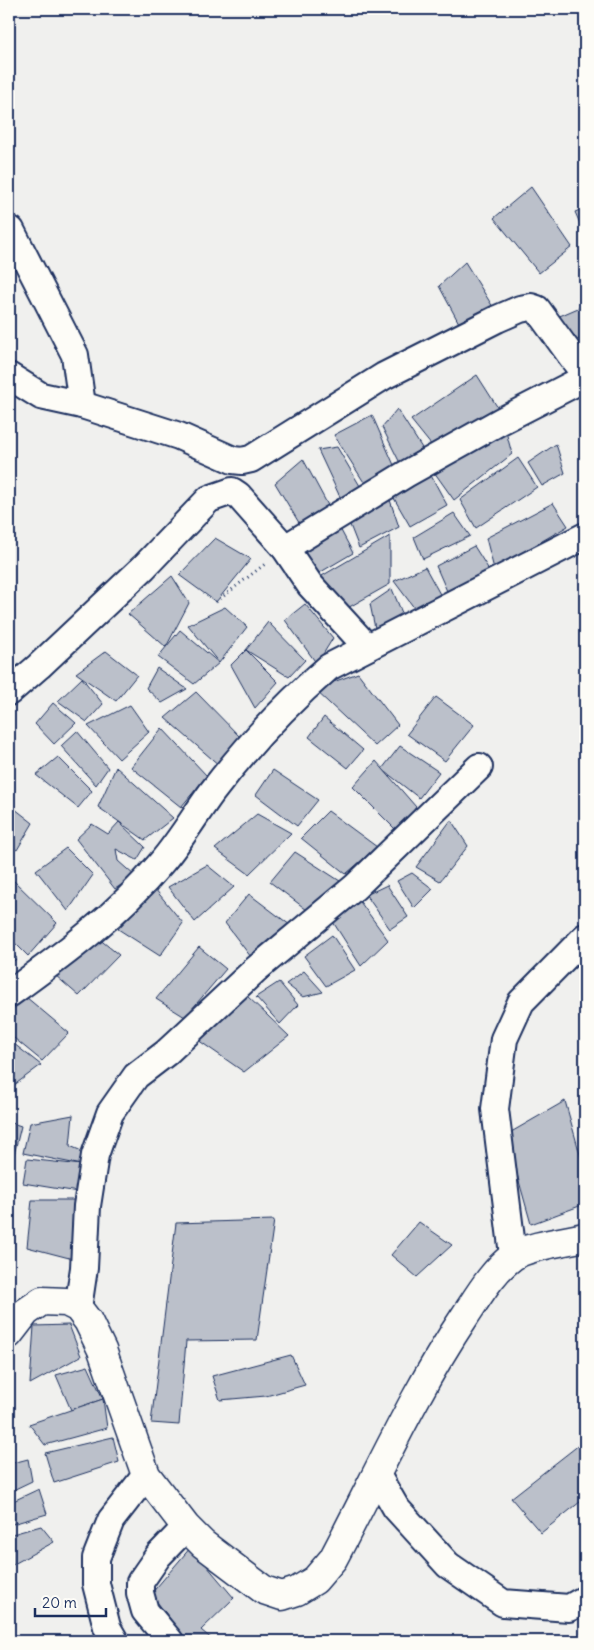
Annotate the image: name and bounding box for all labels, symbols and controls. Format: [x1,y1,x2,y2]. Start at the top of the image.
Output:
scale bar [35,1585,106,1617]
text: 20 m [42,1593,77,1612]

